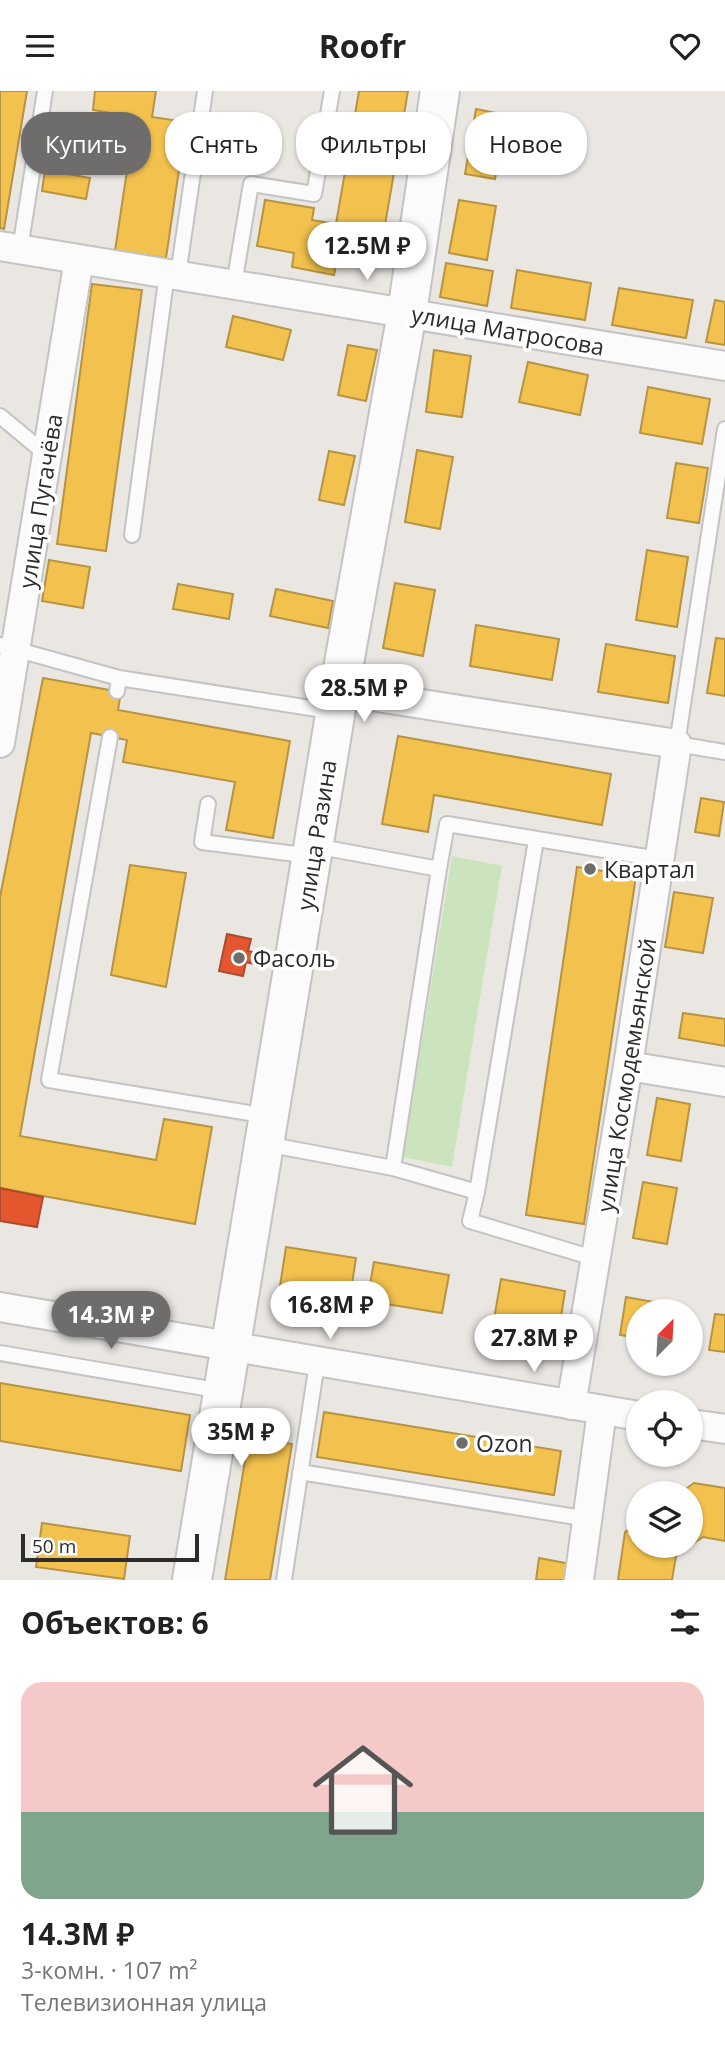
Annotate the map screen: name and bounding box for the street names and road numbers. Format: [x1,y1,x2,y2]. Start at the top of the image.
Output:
street label: улица Матросова [409,297,607,363]
street label: улица Пугачёва [10,411,70,591]
street label: улица Разина [288,757,344,913]
street label: улица Космодемьянской [589,936,663,1214]

